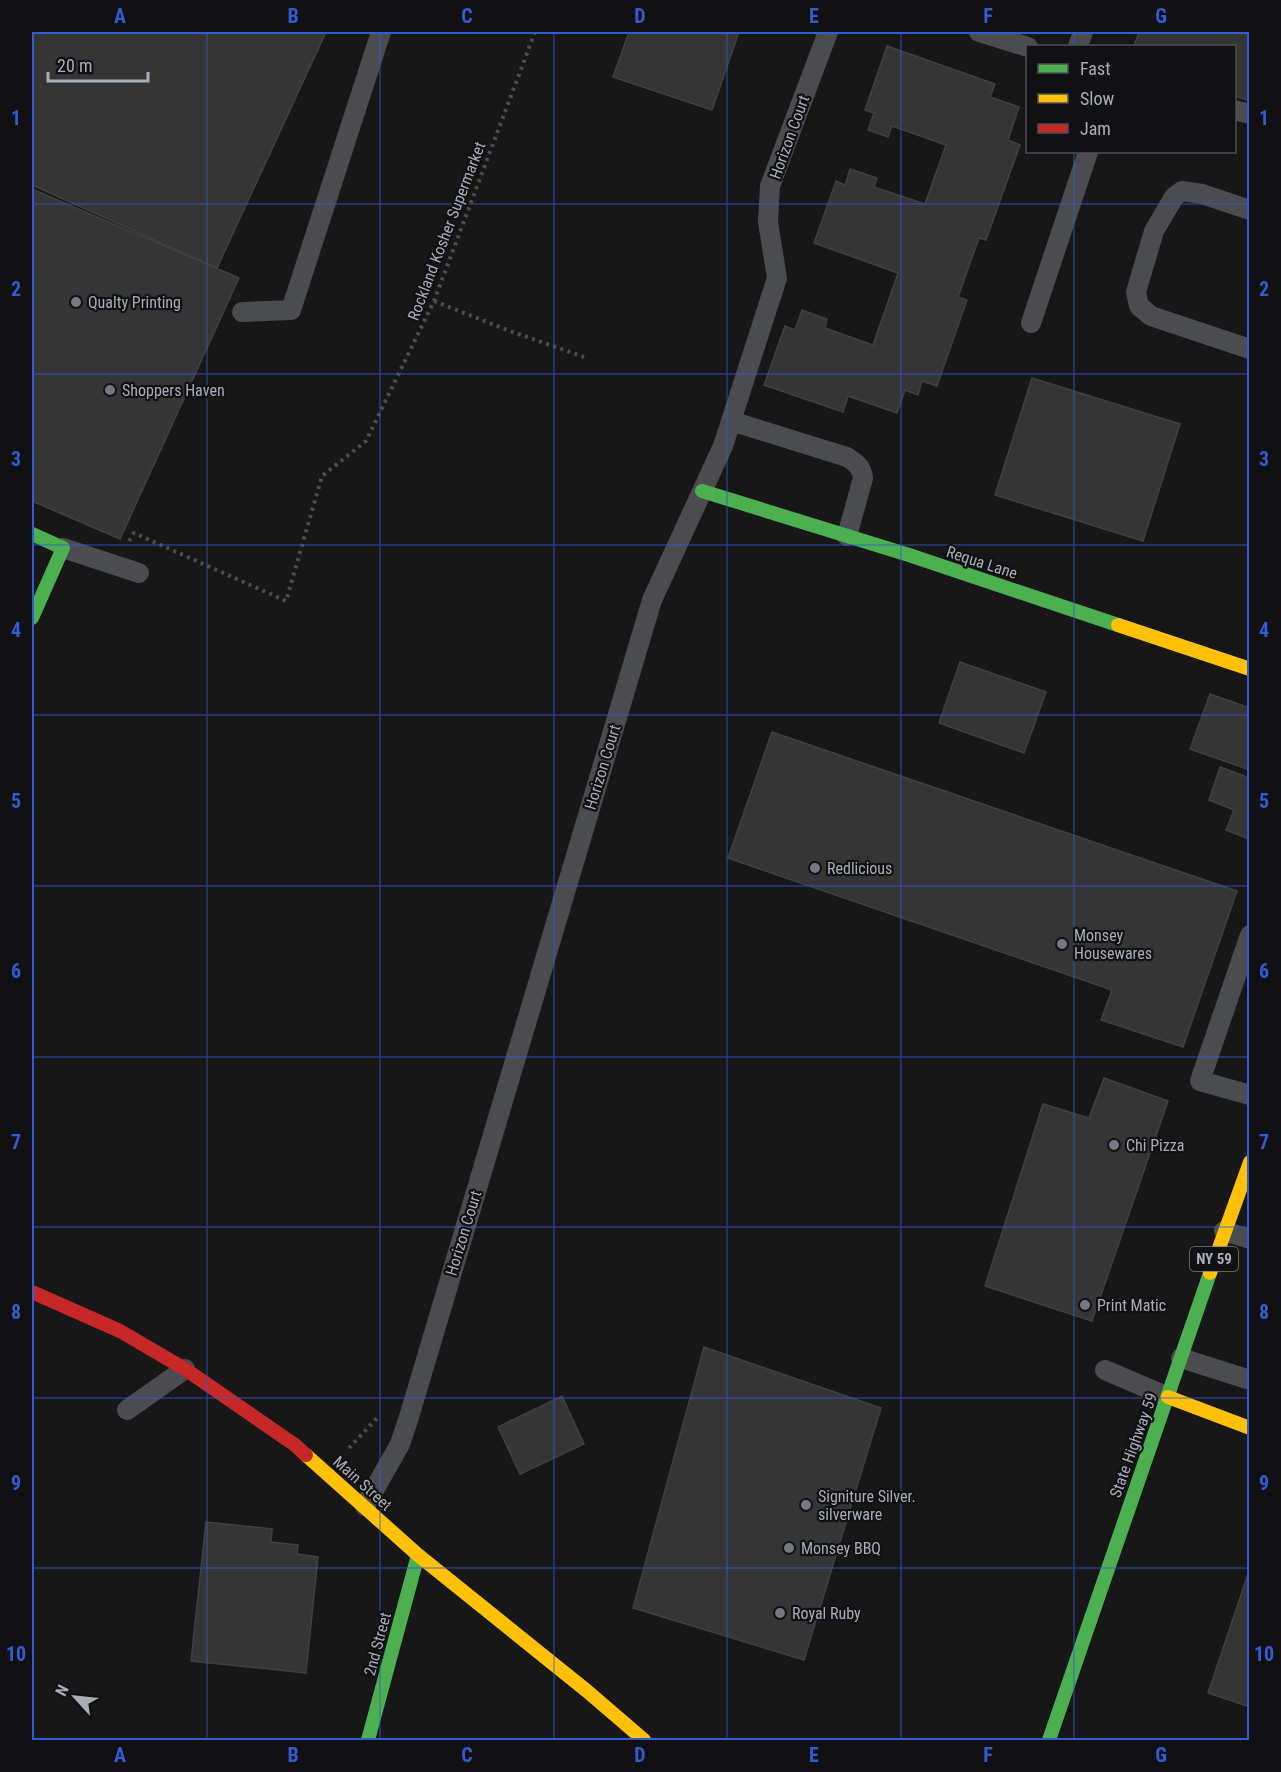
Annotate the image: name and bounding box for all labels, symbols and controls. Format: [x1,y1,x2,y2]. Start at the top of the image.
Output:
text: A [114,4,126,28]
text: B [287,4,299,28]
text: C [461,4,473,28]
text: D [634,4,646,28]
text: E [809,4,819,28]
text: F [983,4,993,28]
text: G [1155,4,1167,28]
scale bar [48,45,148,83]
legend [1026,45,1236,153]
text: 20 m [57,55,92,76]
text: Fast [1080,58,1111,79]
text: Slow [1080,88,1115,109]
street label: Horizon Court [766,92,813,182]
text: 1 [11,106,21,130]
text: 1 [1259,106,1269,130]
text: Jam [1080,118,1111,139]
street label: Rockland Kosher Supermarket [404,139,489,323]
text: 2 [11,277,21,301]
text: 2 [1259,277,1269,301]
place label: Qualty Printing [88,293,181,312]
marker: Qualty Printing [69,295,83,309]
place label: Shoppers Haven [122,381,225,400]
marker: Shoppers Haven [103,383,117,397]
text: 3 [11,447,21,471]
text: 3 [1259,447,1269,471]
street label: Requa Lane [944,542,1020,583]
text: 4 [11,618,21,642]
text: 4 [1259,618,1269,642]
street label: Horizon Court [581,722,624,812]
text: 5 [11,789,21,813]
text: 5 [1259,789,1269,813]
place label: Redlicious [827,859,892,878]
marker: Redlicious [808,861,822,875]
place label: Monsey Housewares [1074,926,1152,963]
marker: Monsey Housewares [1055,937,1069,951]
text: 6 [11,959,21,983]
text: 6 [1259,959,1269,983]
text: 7 [11,1130,21,1154]
text: 7 [1259,1130,1269,1154]
place label: Chi Pizza [1126,1136,1184,1155]
marker: Chi Pizza [1107,1138,1121,1152]
street label: Horizon Court [442,1188,485,1278]
road number: NY 59 [1190,1247,1238,1271]
place label: Print Matic [1097,1296,1166,1315]
marker: Print Matic [1078,1298,1092,1312]
text: 8 [11,1300,21,1324]
text: 8 [1259,1300,1269,1324]
street label: State Highway 59 [1106,1390,1161,1500]
street label: Main Street [329,1452,396,1515]
text: 9 [11,1471,21,1495]
text: 9 [1259,1471,1269,1495]
place label: Signiture Silver. silverware [818,1487,916,1524]
marker: Signiture Silver. silverware [799,1498,813,1512]
place label: Monsey BBQ [801,1539,881,1558]
marker: Monsey BBQ [782,1541,796,1555]
place label: Royal Ruby [792,1604,861,1623]
marker: Royal Ruby [773,1606,787,1620]
street label: 2nd Street [360,1610,395,1678]
text: 10 [6,1642,26,1666]
text: 10 [1254,1642,1274,1666]
north arrow [45,1667,105,1727]
text: N [51,1682,73,1699]
text: A [114,1743,126,1767]
text: B [287,1743,299,1767]
text: C [461,1743,473,1767]
text: D [634,1743,646,1767]
text: E [809,1743,819,1767]
text: F [983,1743,993,1767]
text: G [1155,1743,1167,1767]

